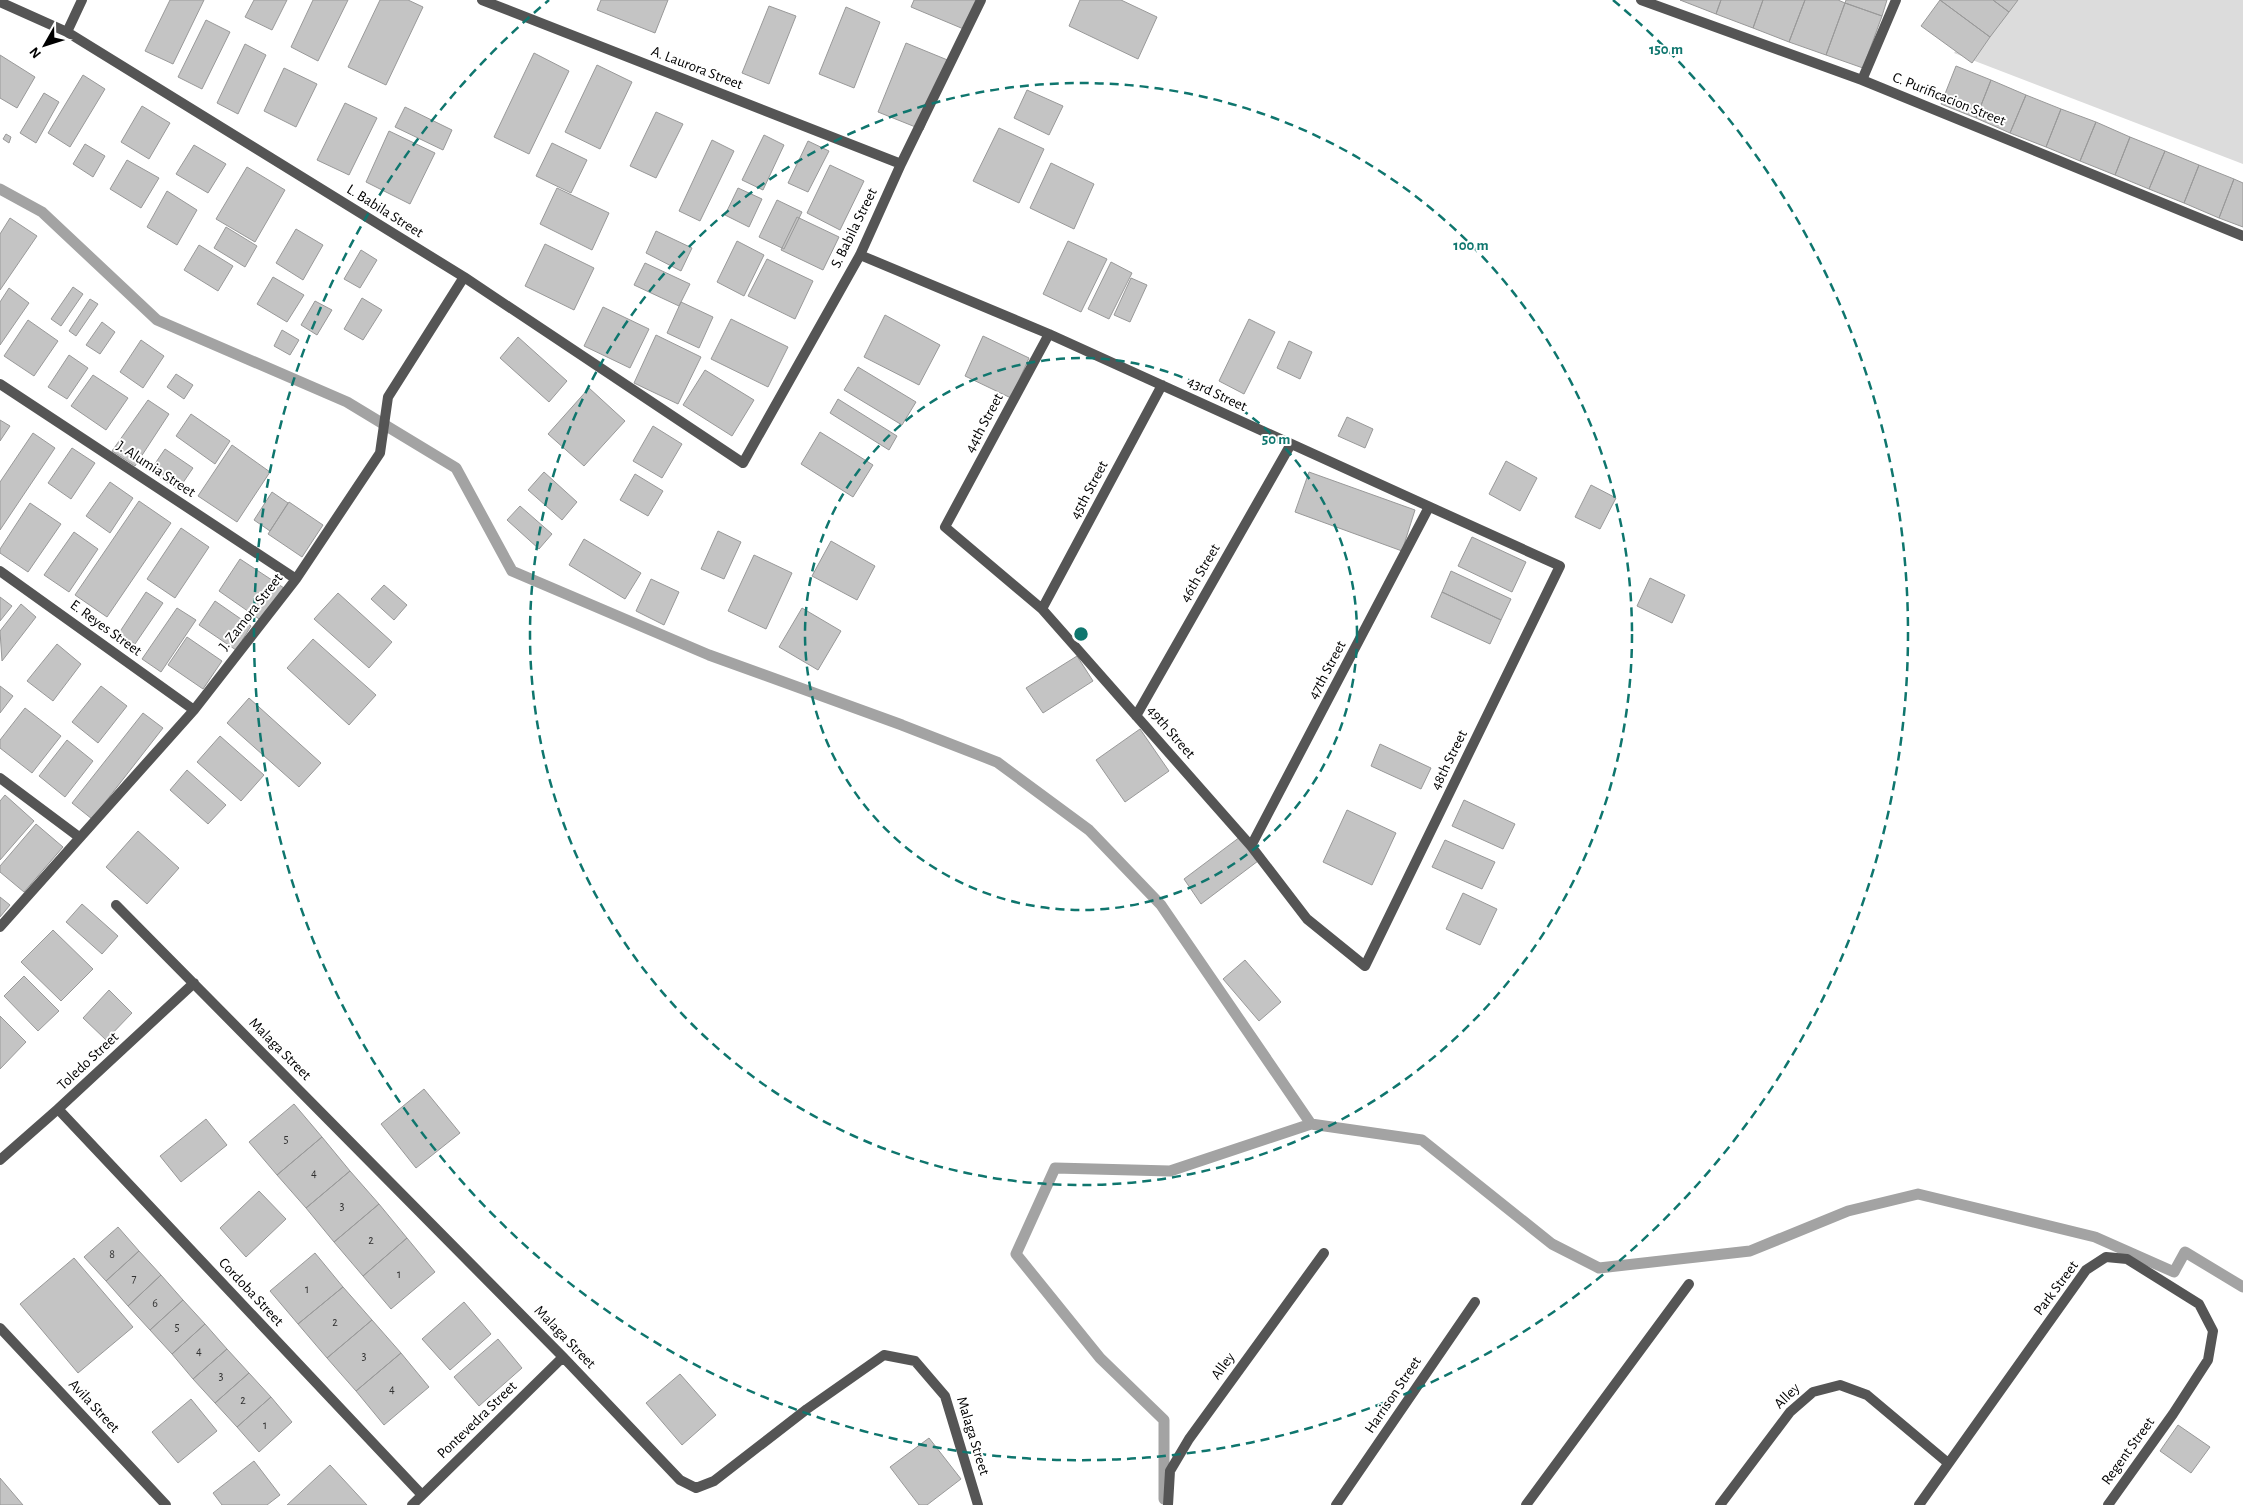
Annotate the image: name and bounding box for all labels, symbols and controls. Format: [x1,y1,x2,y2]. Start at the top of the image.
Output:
north arrow [20,20,70,70]
text: 150 m [1649,42,1683,57]
text: N [27,44,44,61]
street label: A. Laurora Street [649,44,745,92]
street label: C. Purificacion Street [1890,70,2008,129]
street label: L. Babila Street [344,182,426,240]
street label: S. Babila Street [828,186,880,270]
text: 100 m [1453,238,1489,253]
street label: 43rd Street [1185,374,1249,414]
street label: 44th Street [962,391,1006,455]
text: 50 m [1262,432,1290,447]
street label: J. Alumia Street [114,438,198,500]
street label: 45th Street [1067,458,1111,522]
street label: 46th Street [1177,541,1223,605]
street label: J. Zamora Street [216,570,286,653]
street label: E. Reyes Street [67,597,145,659]
centre of rings [1072,625,1090,643]
street label: 47th Street [1305,638,1349,702]
street label: 49th Street [1144,703,1198,761]
street label: 48th Street [1428,727,1470,792]
street label: Malaga Street [246,1015,314,1083]
street label: Toledo Street [55,1029,122,1093]
house number: 5 [283,1133,289,1145]
house number: 4 [311,1167,317,1179]
house number: 3 [340,1200,345,1212]
house number: 2 [368,1234,374,1246]
house number: 8 [109,1248,115,1260]
street label: Cordoba Street [216,1255,286,1329]
street label: Park Street [2031,1258,2081,1318]
house number: 1 [397,1268,401,1280]
house number: 7 [131,1272,137,1284]
house number: 1 [305,1283,309,1295]
house number: 6 [152,1297,158,1309]
street label: Malaga Street [531,1303,599,1372]
house number: 2 [332,1316,338,1328]
house number: 5 [174,1321,180,1333]
house number: 4 [196,1345,202,1357]
street label: Alley [1208,1349,1238,1382]
house number: 3 [362,1350,367,1362]
street label: Harrison Street [1362,1354,1424,1436]
house number: 3 [219,1370,224,1382]
street label: Avila Street [66,1376,122,1436]
street label: Pontevedra Street [434,1378,520,1461]
street label: Alley [1771,1380,1803,1412]
house number: 4 [389,1383,395,1395]
house number: 2 [240,1394,246,1406]
street label: Malaga Street [954,1395,992,1477]
street label: Regent Street [2099,1414,2157,1487]
house number: 1 [263,1419,267,1431]

